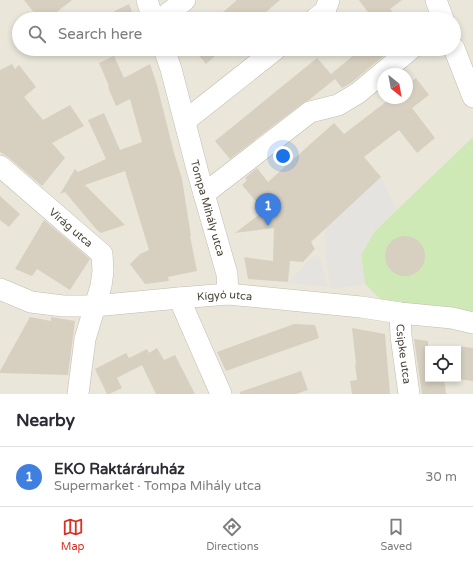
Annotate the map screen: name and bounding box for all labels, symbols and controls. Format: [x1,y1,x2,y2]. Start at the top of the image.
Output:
search box [12,12,461,56]
icon: search [26,23,48,45]
text: Search here [58,25,142,43]
north arrow [377,68,413,104]
your location [273,146,293,166]
street label: Tompa Mihály utca [188,159,228,258]
pin: 1 [255,193,281,226]
street label: Virág utca [46,205,95,250]
street label: Kígyó utca [197,288,253,304]
street label: Csipke utca [393,324,414,385]
map controls [425,346,461,382]
button: locate [425,346,461,382]
text: Nearby [16,410,75,431]
text: EKO Raktáráruház [54,460,185,478]
text: 1 [25,469,33,485]
text: 30 m [425,469,457,485]
text: Supermarket · Tompa Mihály utca [54,478,261,494]
tab: Map [61,516,85,553]
tab: Directions [206,516,259,553]
tab: Saved [380,516,412,553]

